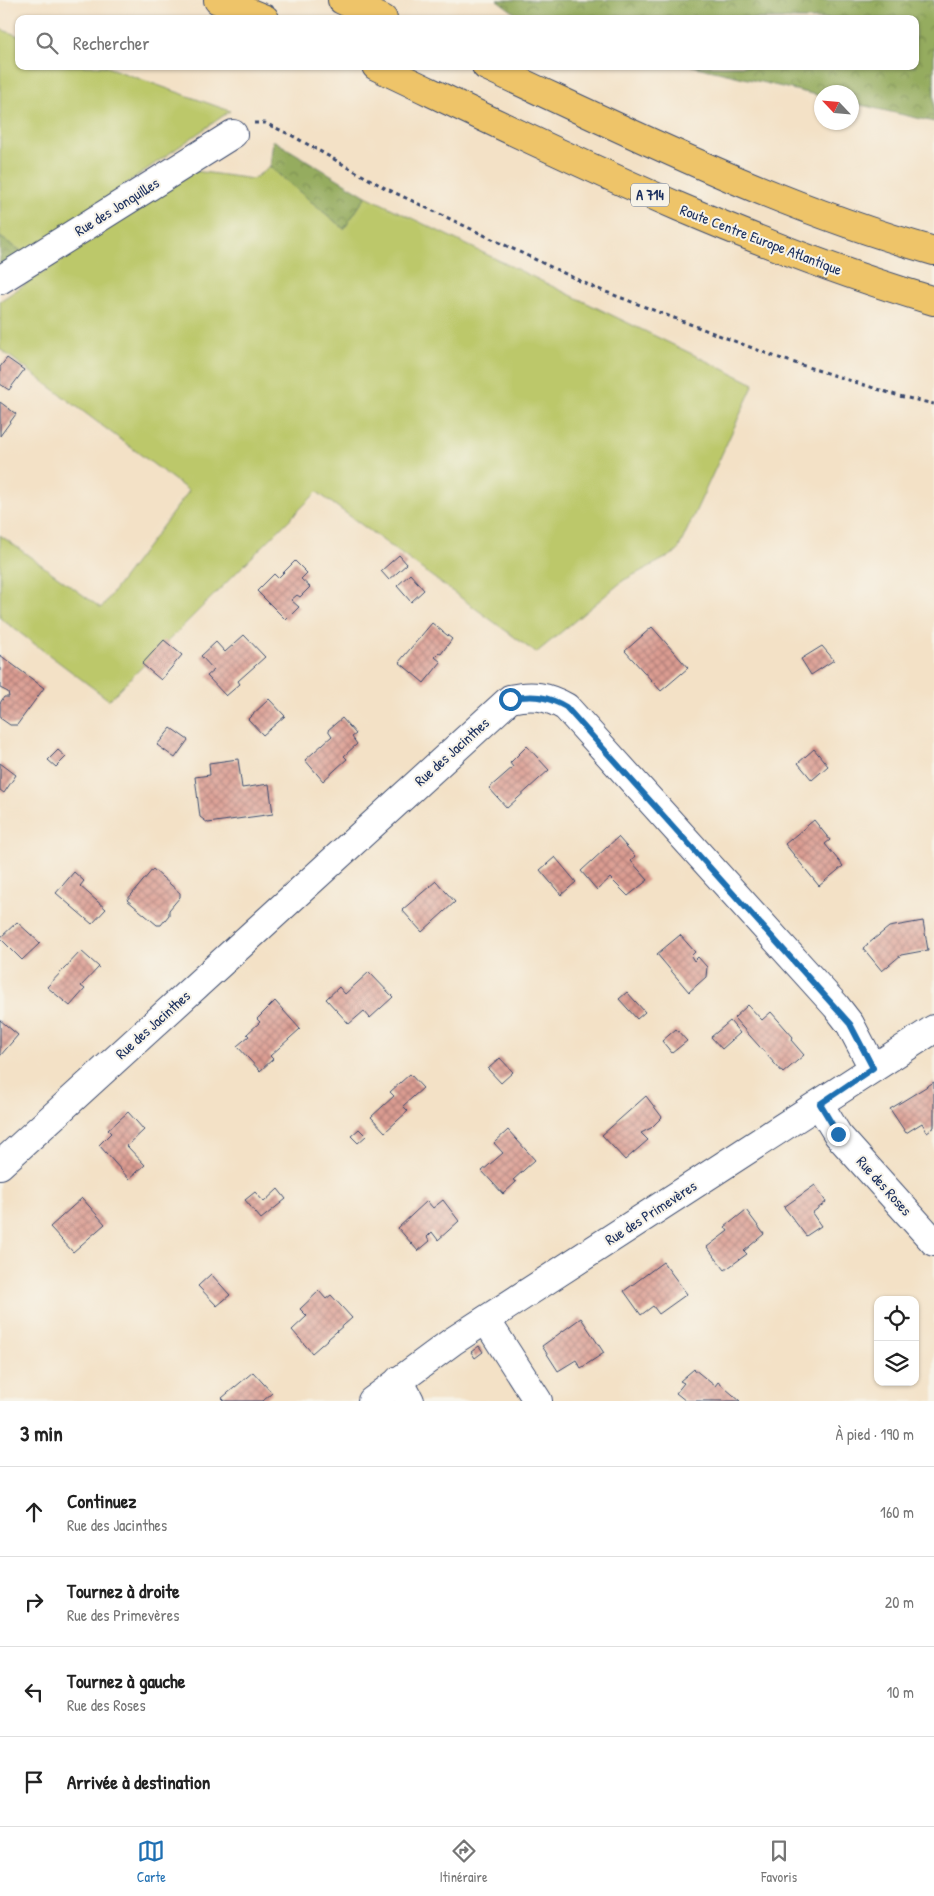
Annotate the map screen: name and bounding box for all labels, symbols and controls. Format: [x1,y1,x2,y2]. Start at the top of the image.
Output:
search box [15,15,919,70]
icon: search [33,29,61,57]
text: Rechercher [73,30,150,56]
north arrow [814,85,859,130]
street label: Rue des Jonquilles [70,172,163,241]
road number: A 714 [631,184,669,206]
street label: Route Centre Europe Atlantique [677,199,845,280]
route start [499,688,522,711]
street label: Rue des Jacinthes [410,712,494,791]
street label: Rue des Jacinthes [111,985,195,1064]
route end [827,1123,850,1146]
street label: Rue des Roses [852,1151,917,1220]
street label: Rue des Primevères [601,1175,701,1250]
map controls [874,1296,919,1386]
button: locate [874,1296,919,1341]
button: layers [874,1341,919,1386]
text: 3 min [20,1419,63,1448]
text: À pied · 190 m [836,1423,914,1445]
text: Continuez [67,1488,136,1514]
icon: ahead [20,1498,48,1526]
text: 160 m [880,1501,914,1523]
text: Rue des Jacinthes [67,1514,167,1536]
text: Tournez à droite [67,1578,180,1604]
icon: right [20,1588,48,1616]
text: 20 m [885,1591,914,1613]
text: Rue des Primevères [67,1604,179,1626]
text: Tournez à gauche [67,1668,185,1694]
icon: left [20,1678,48,1706]
text: 10 m [886,1681,914,1703]
text: Rue des Roses [67,1694,146,1716]
icon: arrive [20,1768,48,1796]
text: Arrivée à destination [67,1769,210,1795]
tab: Carte [137,1837,166,1886]
tab: Itinéraire [439,1837,488,1886]
tab: Favoris [761,1837,797,1886]

